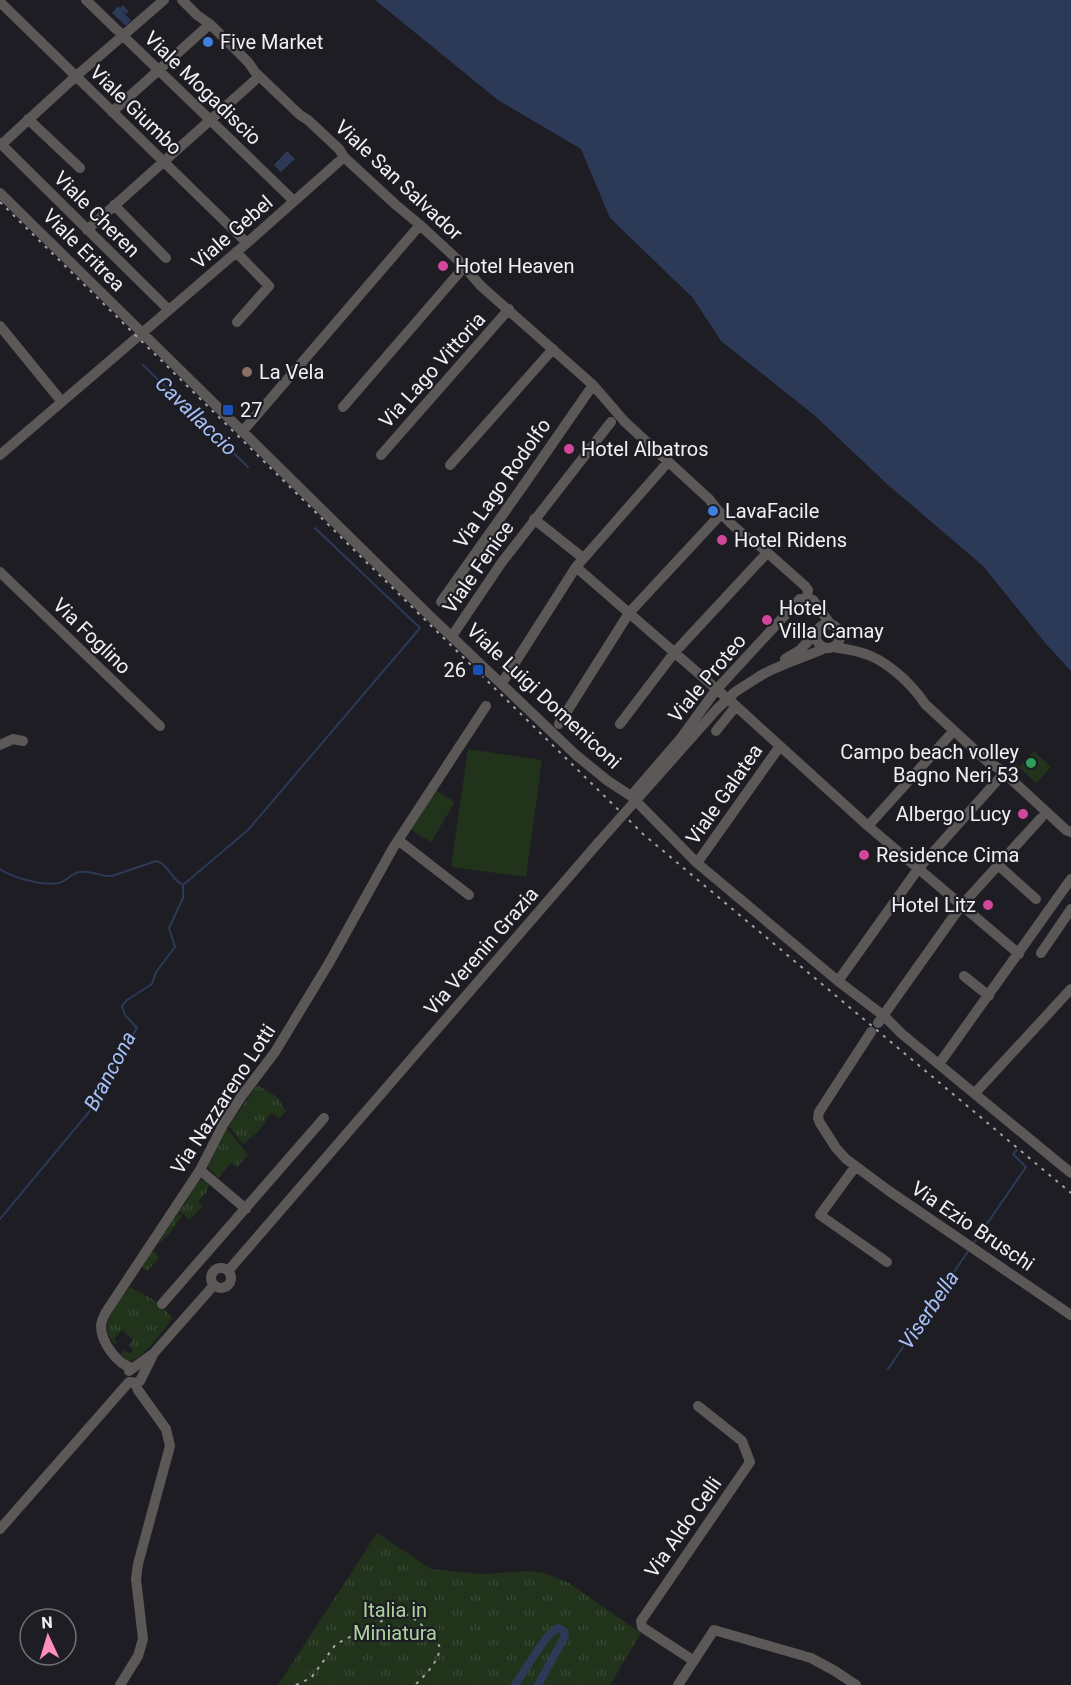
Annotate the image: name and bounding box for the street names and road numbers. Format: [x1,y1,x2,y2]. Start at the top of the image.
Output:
street label: Viale Mogadiscio [140,26,266,150]
street label: Viale Giumbo [85,60,187,160]
street label: Viale San Salvador [330,115,468,245]
street label: Viale Cheren [49,166,145,262]
street label: Viale Gebel [186,190,278,274]
street label: Viale Eritrea [38,204,130,296]
street label: Via Lago Vittoria [374,307,490,433]
street label: Via Lago Rodolfo [448,414,556,552]
street label: Viale Fenice [437,516,519,618]
street label: Via Foglino [48,593,136,679]
street label: Viale Luigi Domeniconi [462,618,626,774]
street label: Viale Proteo [663,629,751,727]
street label: Viale Galatea [681,739,767,849]
street label: Via Verenin Grazia [419,882,543,1020]
street label: Via Nazzareno Lotti [166,1019,280,1179]
street label: Via Ezio Bruschi [907,1176,1039,1276]
street label: Via Aldo Celli [640,1472,726,1582]

